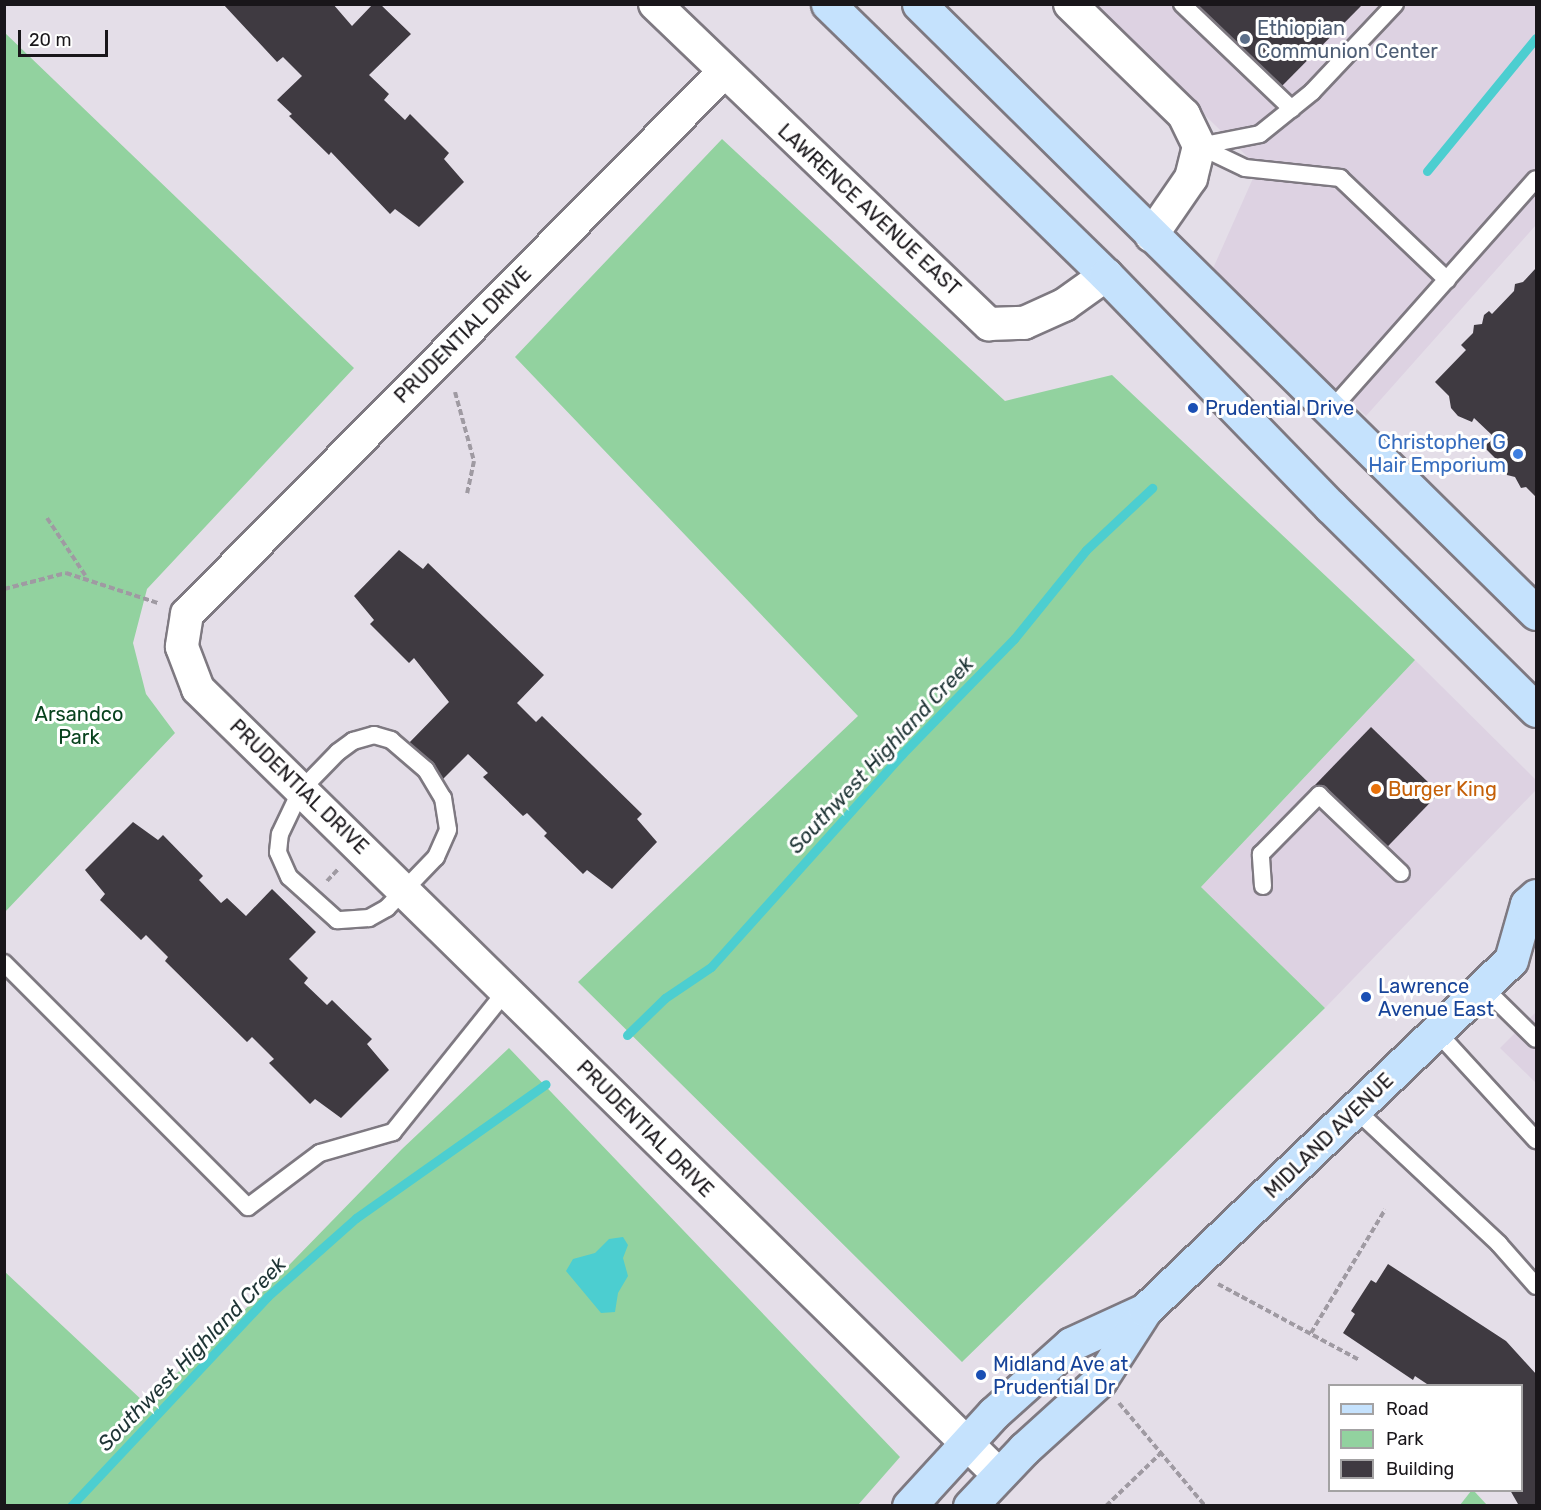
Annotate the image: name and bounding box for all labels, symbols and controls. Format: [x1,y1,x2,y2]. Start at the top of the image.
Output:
place label: Ethiopian Communion Center [1257,16,1438,63]
scale bar [21,18,111,56]
text: 20 m [29,29,71,51]
marker: Ethiopian Communion Center [1238,32,1252,46]
street label: LAWRENCE AVENUE EAST [773,119,965,301]
street label: PRUDENTIAL DRIVE [389,261,537,409]
place label: Prudential Drive [1205,396,1354,420]
marker: Prudential Drive [1186,401,1200,415]
place label: Christopher G Hair Emporium [1368,430,1506,477]
marker: Christopher G Hair Emporium [1511,447,1525,461]
water label: Southwest Highland Creek [783,651,979,859]
park label: Arsandco Park [35,702,123,749]
street label: PRUDENTIAL DRIVE [225,714,373,860]
place label: Burger King [1388,777,1497,801]
marker: Burger King [1369,782,1383,796]
place label: Lawrence Avenue East [1378,974,1494,1021]
marker: Lawrence Avenue East [1359,990,1373,1004]
street label: PRUDENTIAL DRIVE [571,1055,719,1203]
street label: MIDLAND AVENUE [1260,1068,1398,1204]
water label: Southwest Highland Creek [93,1252,291,1456]
place label: Midland Ave at Prudential Dr [993,1352,1129,1399]
marker: Midland Ave at Prudential Dr [974,1368,988,1382]
legend [1328,1384,1523,1492]
text: Road [1386,1398,1429,1420]
text: Park [1386,1428,1423,1450]
text: Building [1386,1458,1454,1480]

